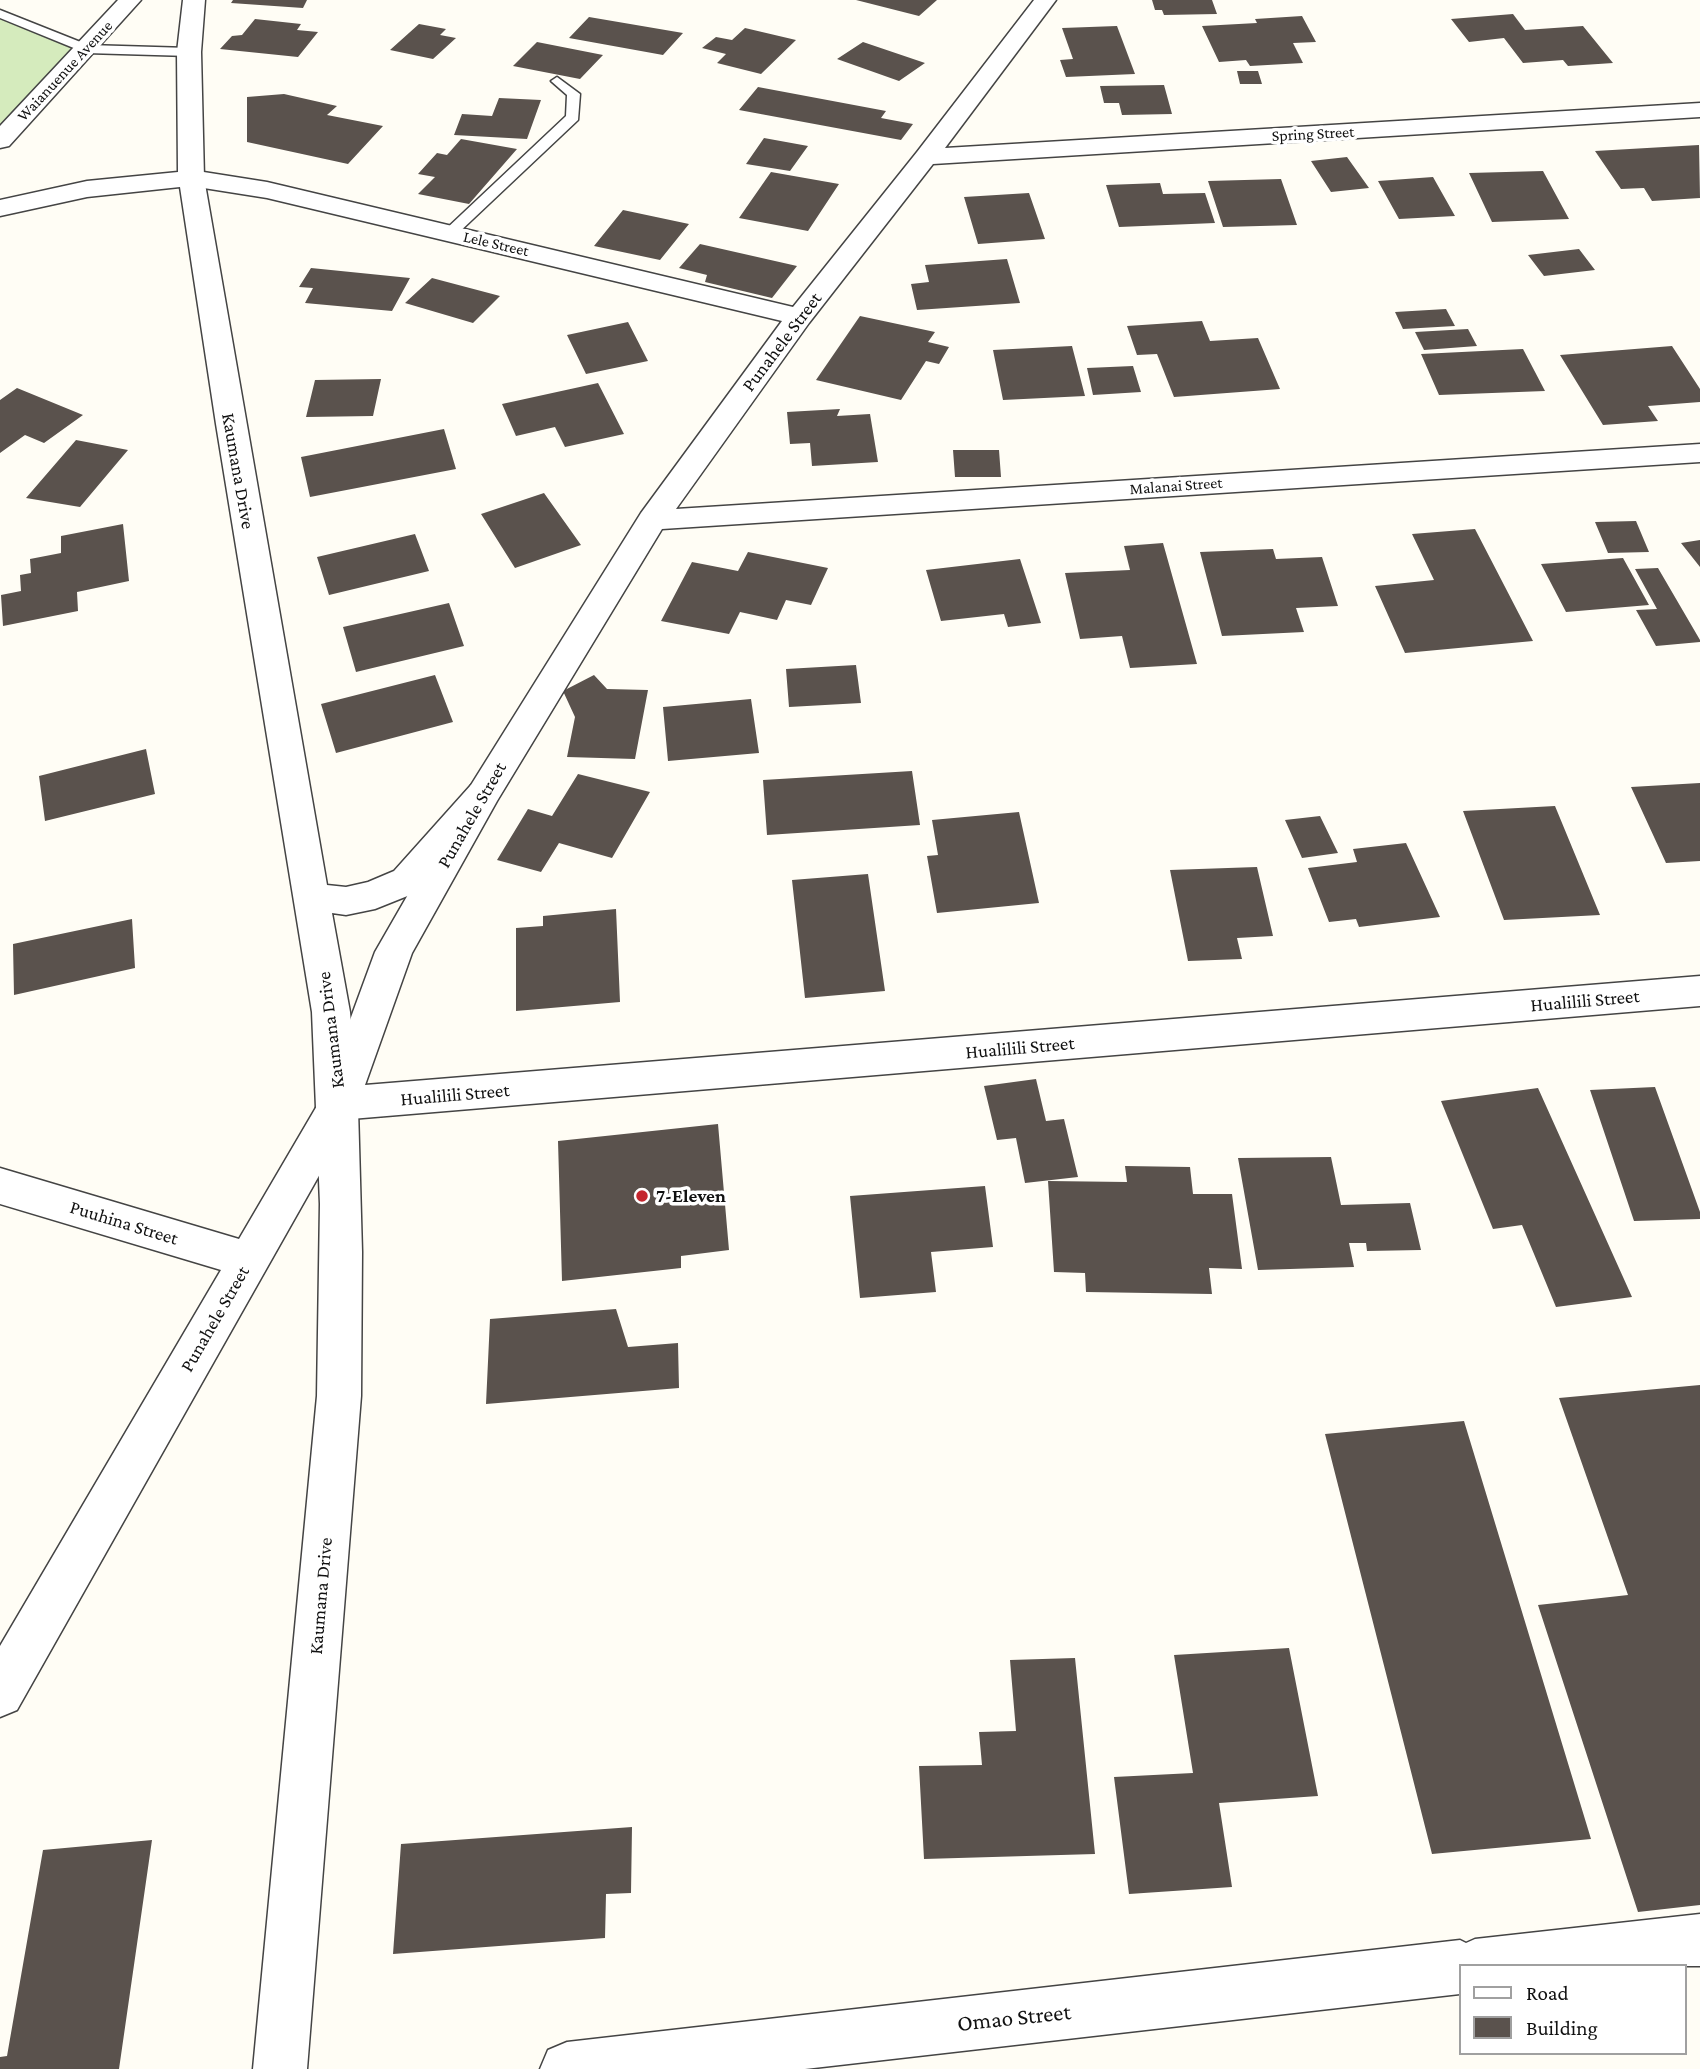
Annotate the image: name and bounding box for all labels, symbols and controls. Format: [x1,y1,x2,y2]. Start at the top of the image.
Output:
street label: Waianuenue Avenue [13,16,117,126]
street label: Spring Street [1271,122,1355,146]
street label: Lele Street [461,227,531,261]
street label: Punahele Street [737,288,827,396]
street label: Kaumana Drive [217,411,259,531]
street label: Malanai Street [1129,473,1223,499]
street label: Punahele Street [432,758,512,872]
street label: Kaumana Drive [313,970,349,1090]
street label: Hualilili Street [1530,985,1640,1017]
street label: Hualilili Street [965,1032,1075,1064]
street label: Hualilili Street [400,1079,510,1111]
place label: 7-Eleven [656,1185,726,1207]
marker: 7-Eleven [634,1188,650,1204]
street label: Puuhina Street [67,1196,181,1250]
street label: Punahele Street [175,1262,255,1376]
street label: Kaumana Drive [305,1536,337,1656]
legend [1458,1964,1686,2055]
text: Road [1526,1981,1569,2005]
street label: Omao Street [956,1998,1072,2038]
text: Building [1526,2016,1598,2040]

